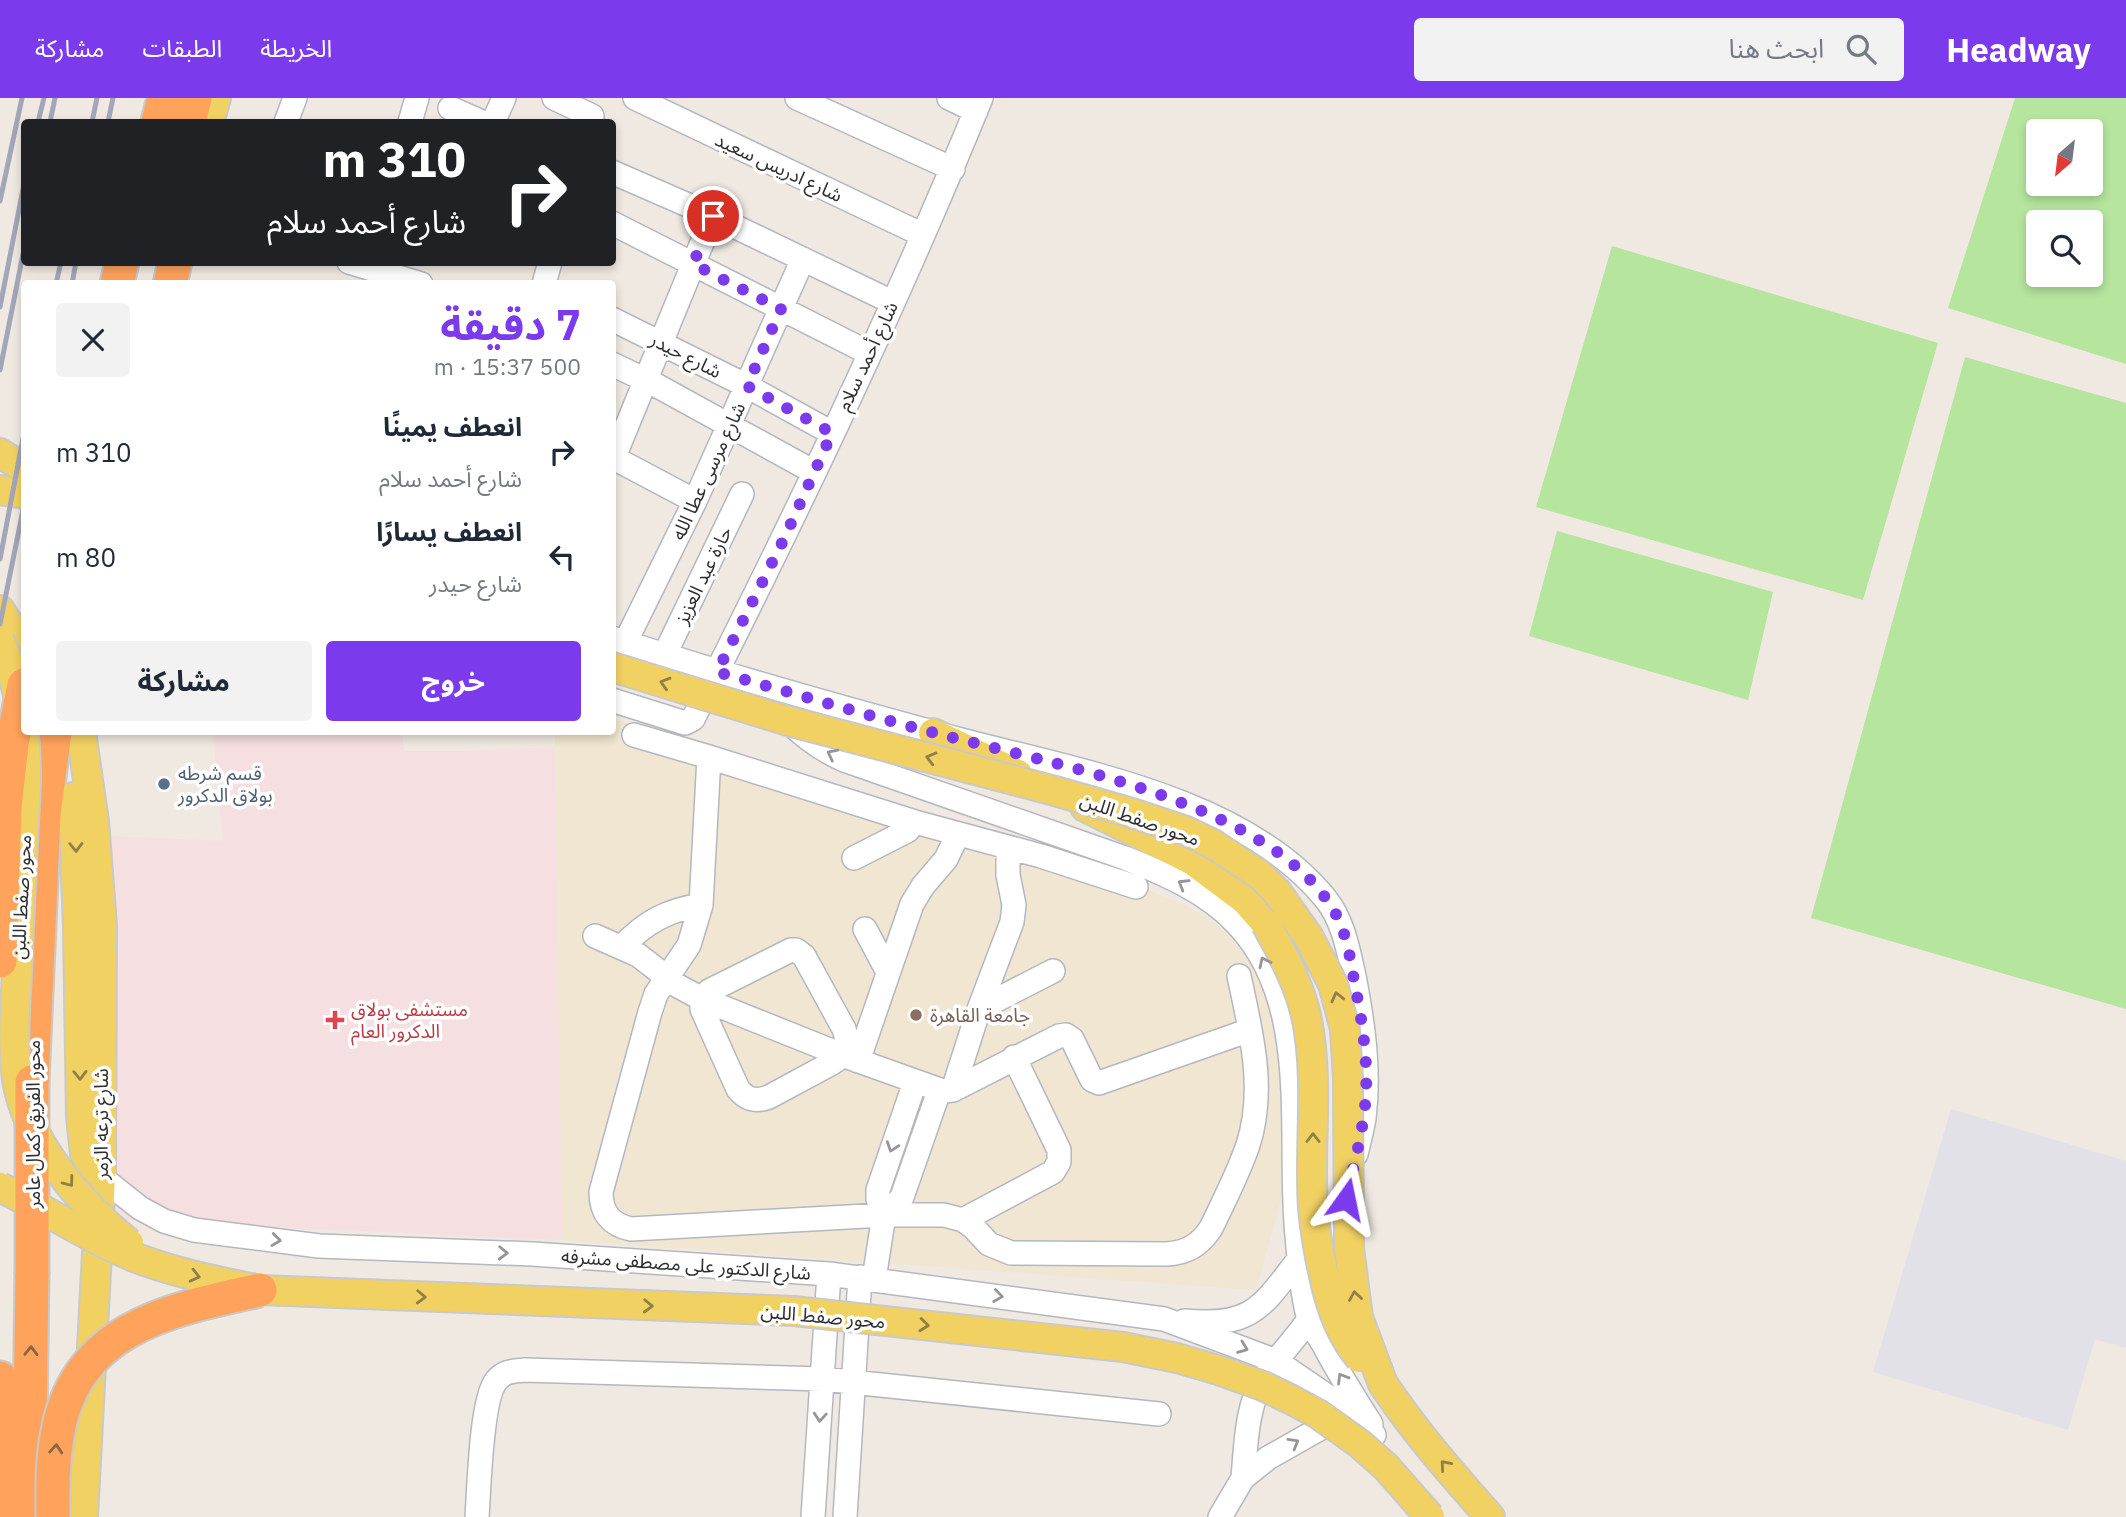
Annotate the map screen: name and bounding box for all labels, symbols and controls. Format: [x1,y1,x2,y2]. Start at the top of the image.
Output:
search box [1414,18,1904,81]
text: Headway [1946,28,2091,71]
icon: search [1842,30,1880,68]
text: ابحث هنا [1729,31,1824,65]
text: مشاركة [35,32,104,64]
text: الطبقات [142,32,222,64]
text: الخريطة [260,32,332,64]
north arrow [2026,119,2104,196]
map controls [2026,119,2103,287]
text: 310 m [322,127,466,190]
street label: شارع ادريس سعيد [711,127,847,209]
icon: right [490,147,581,238]
pin [683,186,743,246]
icon: arrive [694,197,732,235]
text: شارع أحمد سلام [267,200,466,242]
button: search [2026,210,2103,287]
text: 7 دقيقة [440,297,581,352]
street label: شارع أحمد سلام [831,297,906,416]
button: close [56,303,130,377]
street label: شارع حيدر [645,326,726,385]
text: 500 m · 15:37 [434,351,581,381]
street label: شارع مرسى عطا الله [666,398,752,545]
text: انعطف يمينًا [383,409,522,443]
icon: right [543,433,581,471]
text: 310 m [56,435,132,469]
text: شارع أحمد سلام [379,463,522,493]
text: انعطف يسارًا [376,514,522,548]
street label: حارة عبد العزيز [669,522,737,628]
icon: left [543,538,581,576]
text: 80 m [56,540,116,574]
text: شارع حيدر [429,568,522,598]
button: مشاركة [56,641,312,721]
button: خروج [326,641,581,721]
one-way arrow [659,677,672,691]
one-way arrow [827,749,839,763]
one-way arrow [925,752,937,767]
place label: قسم شرطه بولاق الدكرور [177,761,273,807]
marker: قسم شرطه بولاق الدكرور [156,776,172,792]
street label: محور صفط اللبن [1077,787,1203,851]
street label: محور صفط اللبن [6,834,36,960]
one-way arrow [68,843,84,853]
one-way arrow [1177,879,1190,892]
one-way arrow [1258,957,1272,969]
one-way arrow [1331,991,1345,1003]
place label: مستشفى بولاق الدكرور العام [351,997,468,1046]
place label: جامعة القاهرة [930,1003,1030,1027]
marker: جامعة القاهرة [908,1007,924,1023]
marker: مستشفى بولاق الدكرور العام [325,1010,345,1030]
street label: محور الفريق كمال عامر [21,1040,45,1209]
street label: شارع ترعه الزمر [89,1068,115,1181]
one-way arrow [72,1070,88,1081]
one-way arrow [1305,1132,1321,1143]
one-way arrow [886,1140,900,1152]
position arrow [1309,1162,1383,1236]
one-way arrow [60,1174,73,1186]
one-way arrow [270,1233,282,1248]
street label: شارع الدكتور على مصطفى مشرفه [560,1243,812,1287]
one-way arrow [498,1246,509,1261]
one-way arrow [189,1268,201,1282]
one-way arrow [992,1288,1004,1303]
one-way arrow [416,1289,427,1304]
one-way arrow [1348,1290,1363,1302]
one-way arrow [643,1298,654,1313]
street label: محور صفط اللبن [760,1299,886,1333]
one-way arrow [919,1317,930,1332]
one-way arrow [1237,1340,1249,1354]
one-way arrow [23,1345,39,1356]
one-way arrow [1337,1372,1350,1385]
one-way arrow [813,1411,828,1422]
one-way arrow [1286,1438,1299,1451]
one-way arrow [48,1443,63,1454]
one-way arrow [1441,1461,1453,1474]

